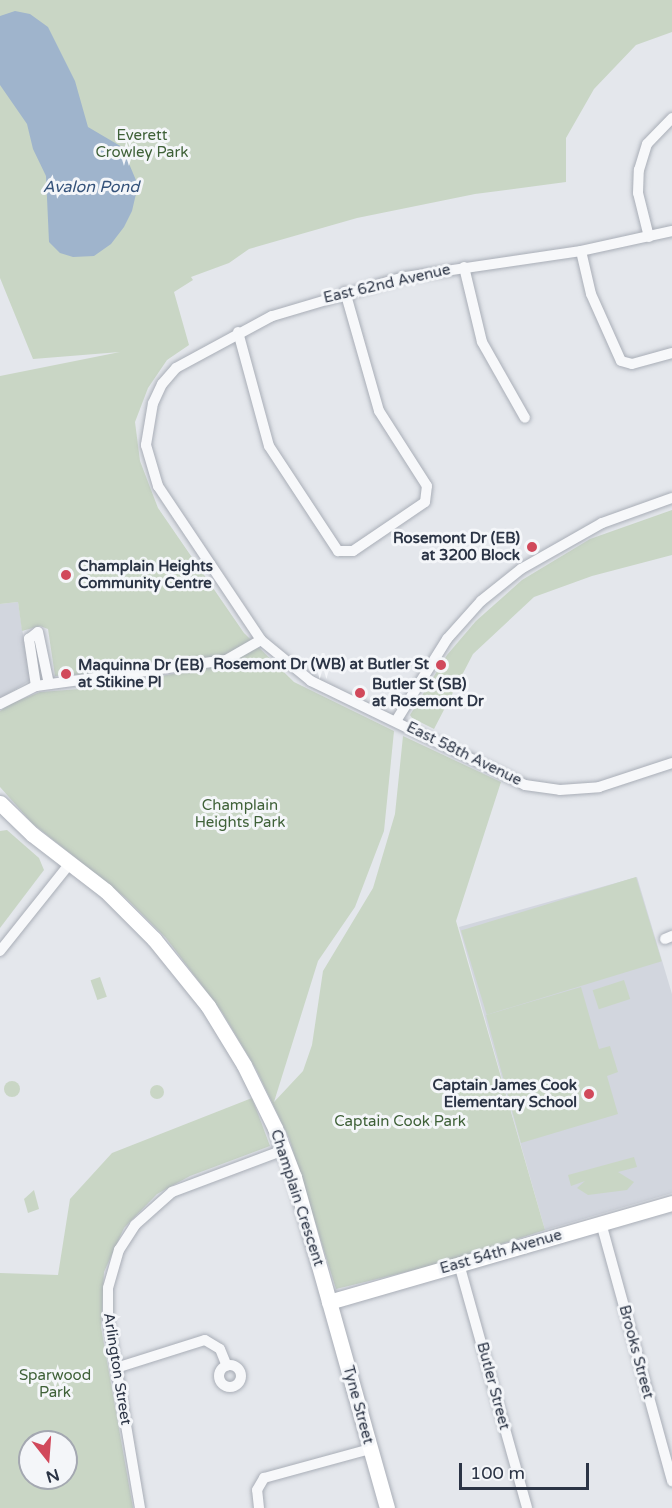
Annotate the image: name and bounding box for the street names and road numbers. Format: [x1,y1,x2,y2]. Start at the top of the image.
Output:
street label: East 62nd Avenue [322,261,452,307]
street label: East 58th Avenue [403,718,525,790]
street label: Champlain Crescent [266,1127,328,1269]
street label: East 54th Avenue [438,1226,564,1278]
street label: Brooks Street [615,1303,657,1401]
street label: Arlington Street [99,1312,135,1426]
street label: Butler Street [473,1340,513,1432]
street label: Tyne Street [339,1364,377,1446]

